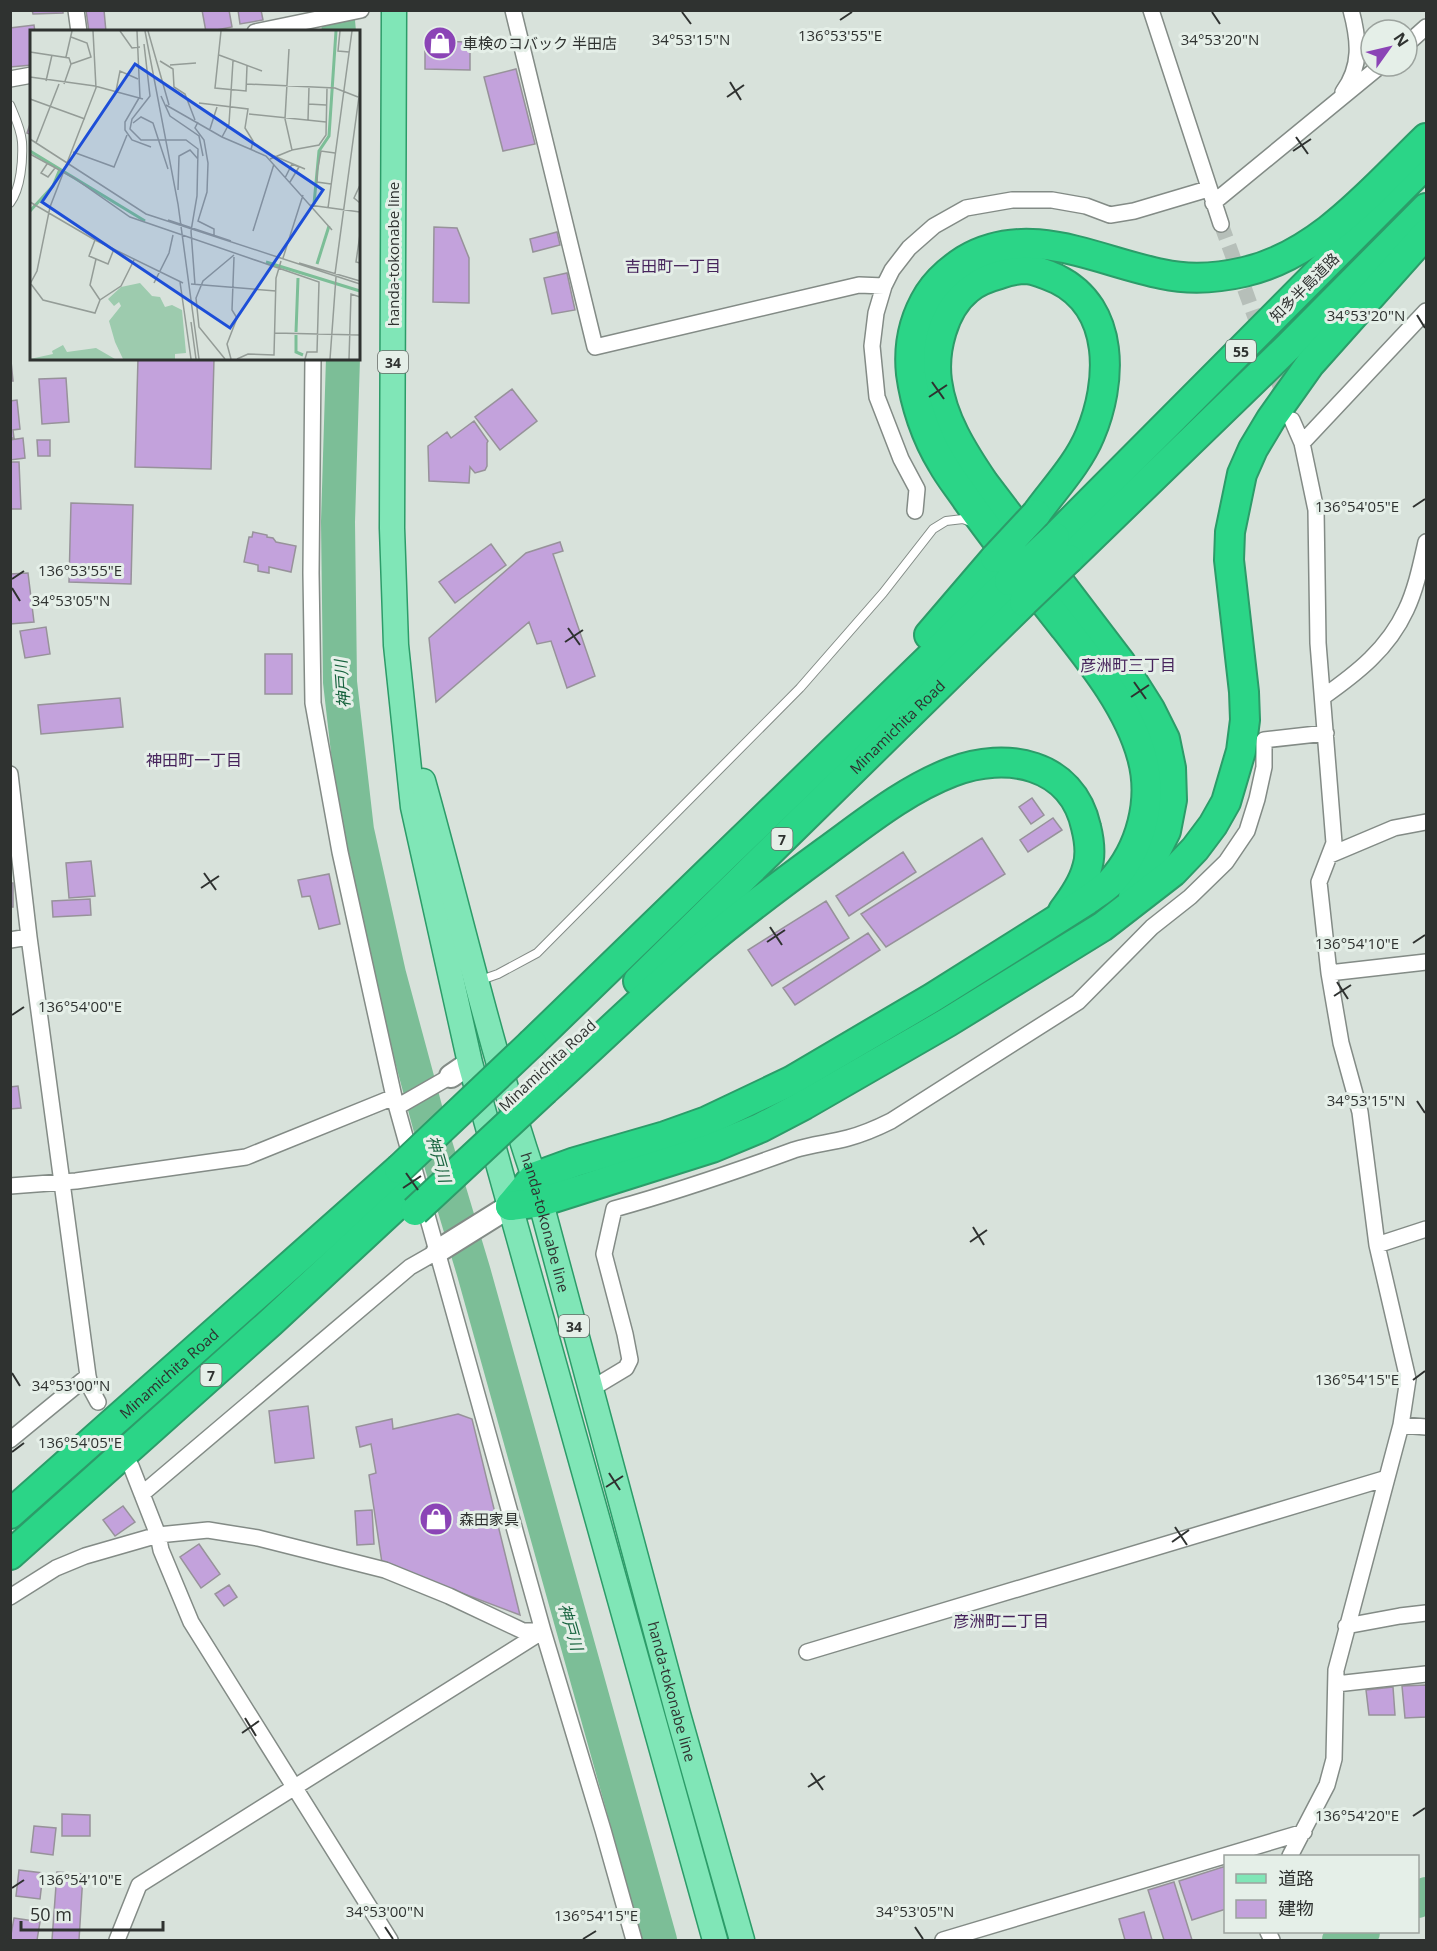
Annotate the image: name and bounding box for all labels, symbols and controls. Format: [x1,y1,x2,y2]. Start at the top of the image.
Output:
north arrow [1359,18,1419,78]
shop icon: 車検のコバック 半田店 [422,25,458,61]
text: 136°53'55"E [798,25,882,45]
text: N [1389,28,1414,51]
text: 34°53'15"N [652,29,730,49]
text: 34°53'20"N [1181,29,1259,49]
inset map [30,30,360,360]
place label: 車検のコバック 半田店 [463,33,617,53]
street label: handa-tokonabe line [383,182,403,326]
street label: 知多半島道路 [1265,248,1343,326]
district label: 吉田町一丁目 [625,255,721,277]
text: 34°53'20"N [1327,305,1405,325]
road number: 55 [1226,340,1256,362]
road number: 34 [378,351,408,373]
text: 136°54'05"E [1315,496,1399,516]
text: 136°53'55"E [38,560,122,580]
text: 34°53'05"N [32,590,110,610]
district label: 彦洲町三丁目 [1080,654,1176,676]
water label: 神戸川 [329,657,355,709]
street label: Minamichita Road [845,675,949,778]
district label: 神田町一丁目 [146,749,242,771]
road number: 7 [772,828,792,850]
text: 136°54'10"E [1315,933,1399,953]
text: 136°54'00"E [38,996,122,1016]
street label: Minamichita Road [494,1015,600,1115]
text: 34°53'15"N [1327,1090,1405,1110]
water label: 神戸川 [422,1133,457,1187]
street label: handa-tokonabe line [516,1149,574,1295]
road number: 34 [559,1315,589,1337]
street label: Minamichita Road [115,1324,222,1423]
road number: 7 [200,1364,222,1386]
text: 136°54'15"E [1315,1369,1399,1389]
text: 34°53'00"N [32,1375,110,1395]
text: 136°54'05"E [38,1432,122,1452]
shop icon: 森田家具 [418,1501,454,1537]
place label: 森田家具 [459,1509,519,1529]
water label: 神戸川 [554,1601,589,1655]
district label: 彦洲町二丁目 [953,1610,1049,1632]
street label: handa-tokonabe line [644,1619,701,1764]
text: 136°54'20"E [1315,1805,1399,1825]
legend [1224,1855,1419,1933]
text: 道路 [1278,1866,1314,1890]
text: 136°54'10"E [38,1869,122,1889]
scale bar [21,1894,164,1932]
text: 建物 [1278,1896,1314,1920]
text: 34°53'00"N [346,1901,424,1921]
text: 34°53'05"N [876,1901,954,1921]
text: 50 m [30,1902,72,1926]
text: 136°54'15"E [554,1905,638,1925]

